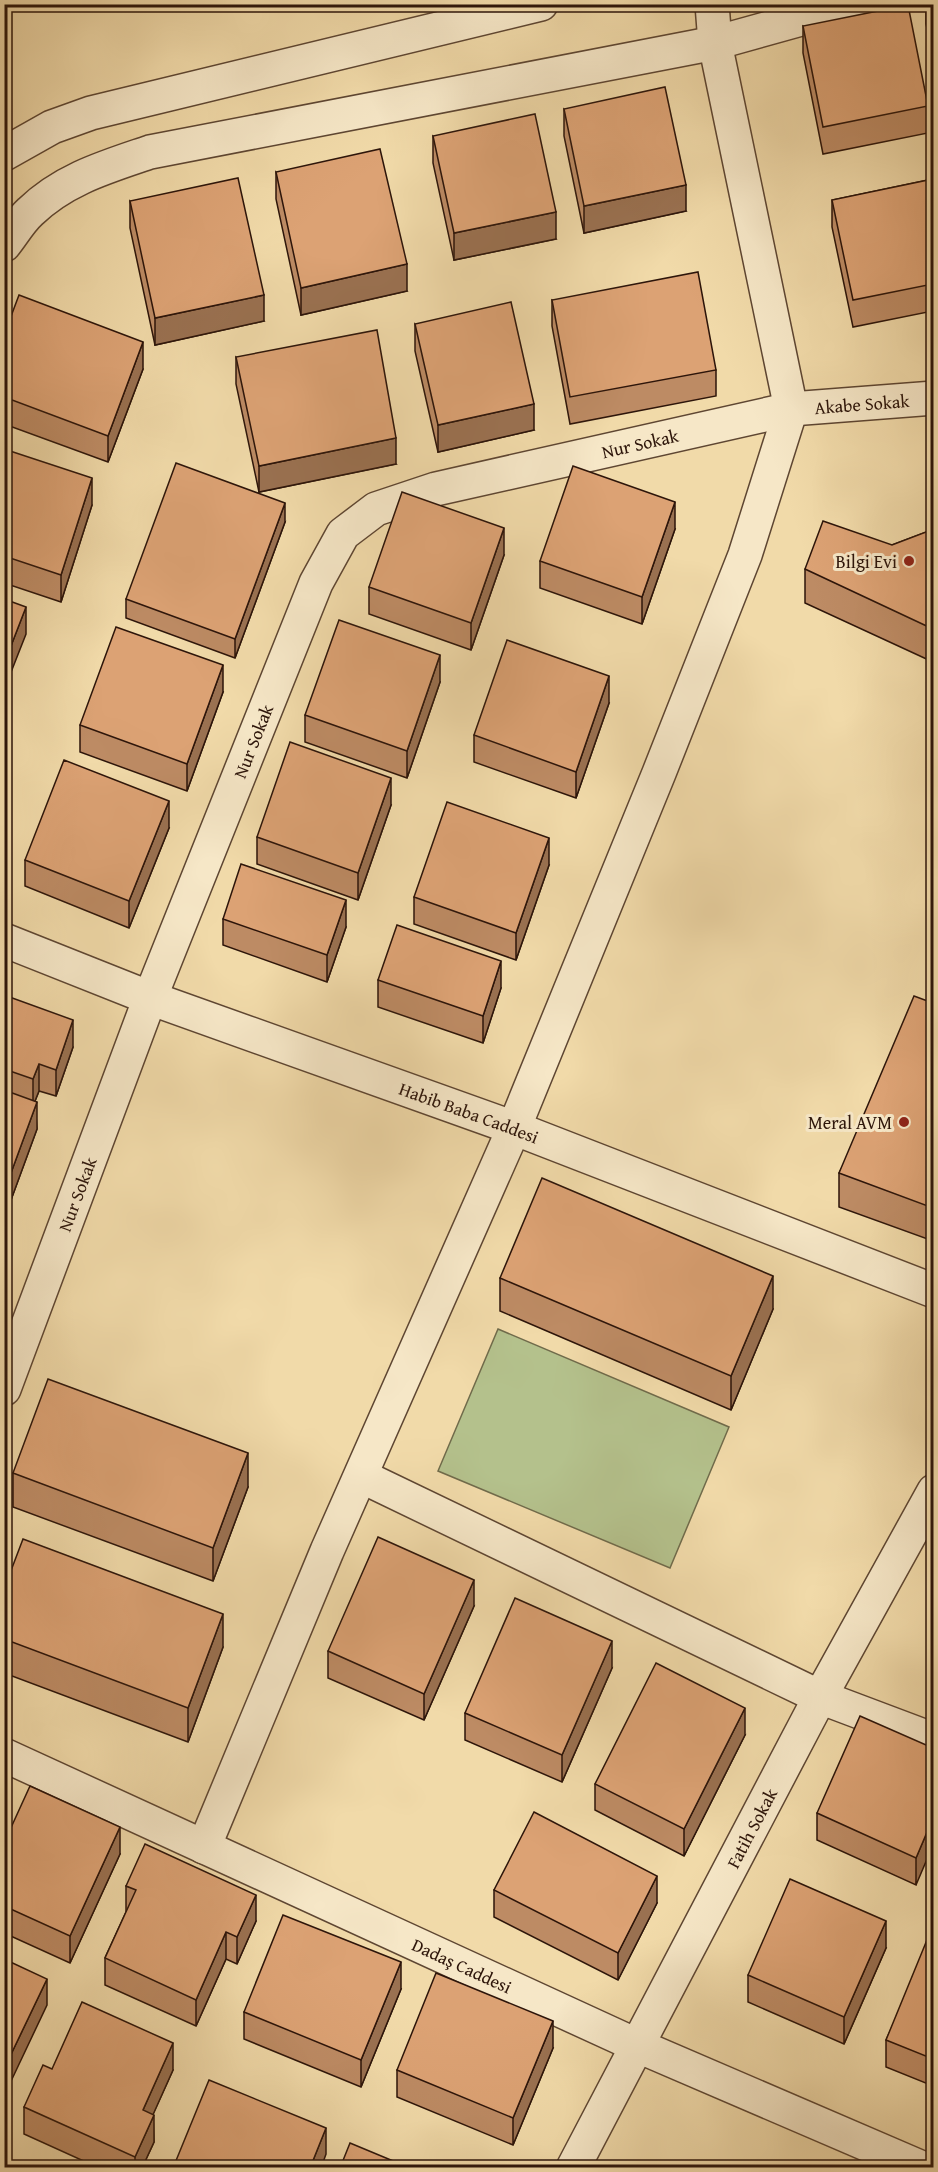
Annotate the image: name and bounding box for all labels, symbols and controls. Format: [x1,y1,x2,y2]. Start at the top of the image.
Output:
street label: Akabe Sokak [814,386,911,421]
street label: Nur Sokak [599,421,682,465]
place label: Bilgi Evi [836,548,897,575]
marker: Bilgi Evi [902,554,916,568]
street label: Nur Sokak [226,699,280,782]
street label: Habib Baba Caddesi [395,1075,543,1150]
place label: Meral AVM [808,1109,892,1136]
marker: Meral AVM [897,1115,911,1129]
street label: Nur Sokak [51,1152,103,1235]
street label: Fatih Sokak [719,1782,784,1873]
street label: Dadaş Caddesi [408,1931,516,2000]

